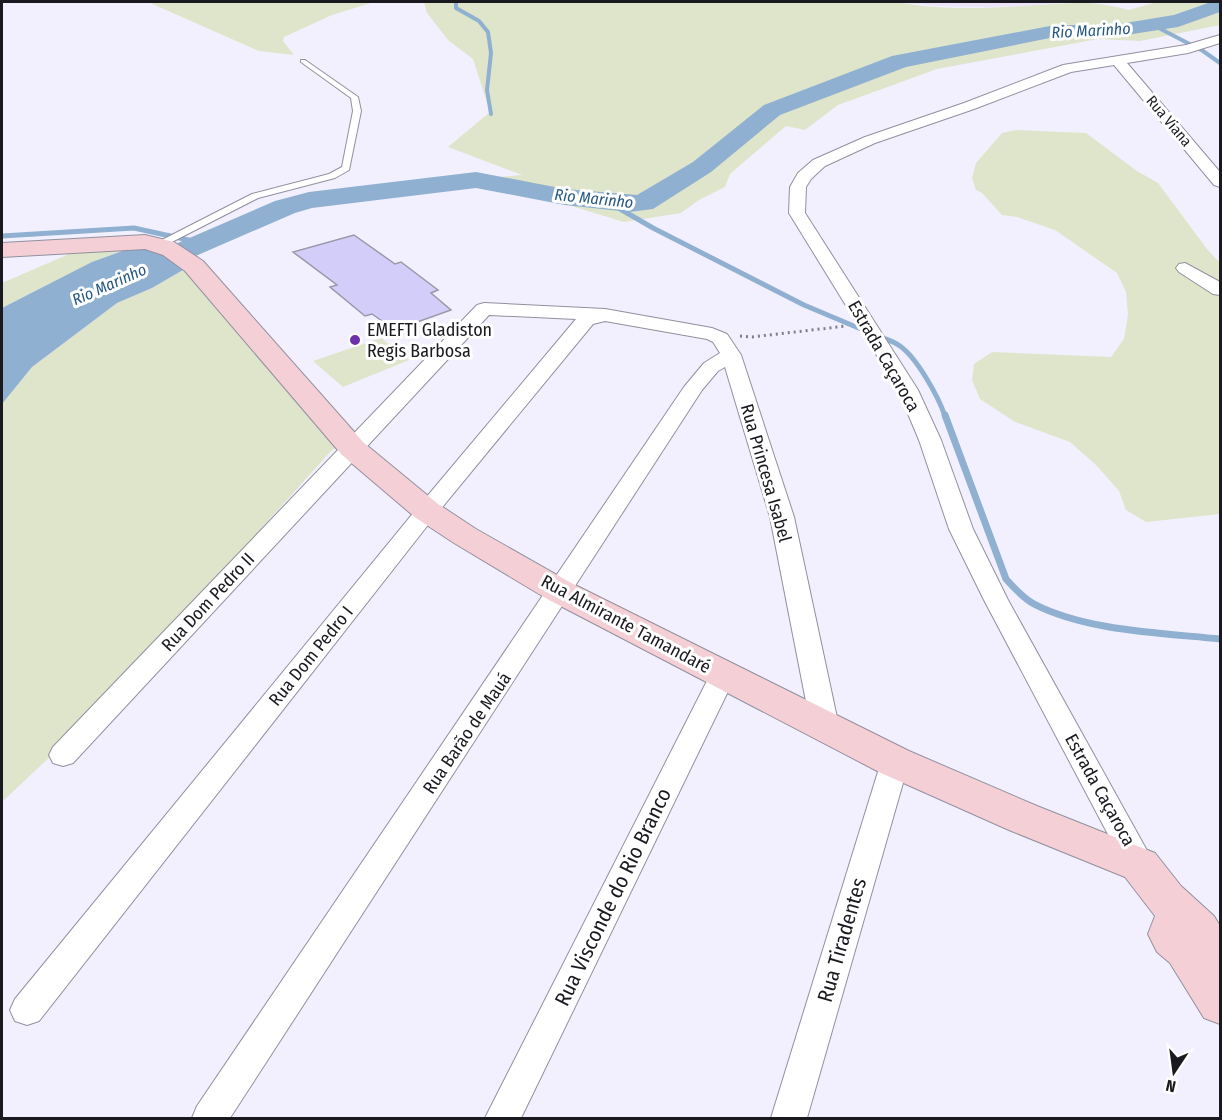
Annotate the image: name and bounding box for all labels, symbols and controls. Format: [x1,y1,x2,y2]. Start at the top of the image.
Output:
water label: Rio Marinho [1051,19,1131,42]
street label: Rua Viana [1143,92,1195,150]
water label: Rio Marinho [554,185,634,212]
water label: Rio Marinho [69,260,149,309]
street label: Estrada Caçaroca [843,296,925,416]
place label: EMEFTI Gladiston Regis Barbosa [367,319,492,362]
marker: EMEFTI Gladiston Regis Barbosa [348,333,362,347]
street label: Rua Princesa Isabel [736,401,796,545]
street label: Rua Dom Pedro II [157,548,259,656]
street label: Rua Almirante Tamandaré [537,570,715,678]
street label: Rua Dom Pedro I [264,602,358,710]
street label: Rua Barão de Mauá [418,668,516,798]
street label: Estrada Caçaroca [1060,730,1140,850]
street label: Rua Visconde do Rio Branco [549,784,677,1010]
street label: Rua Tiradentes [812,875,872,1005]
north arrow [1144,1042,1204,1102]
text: N [1164,1076,1178,1096]

